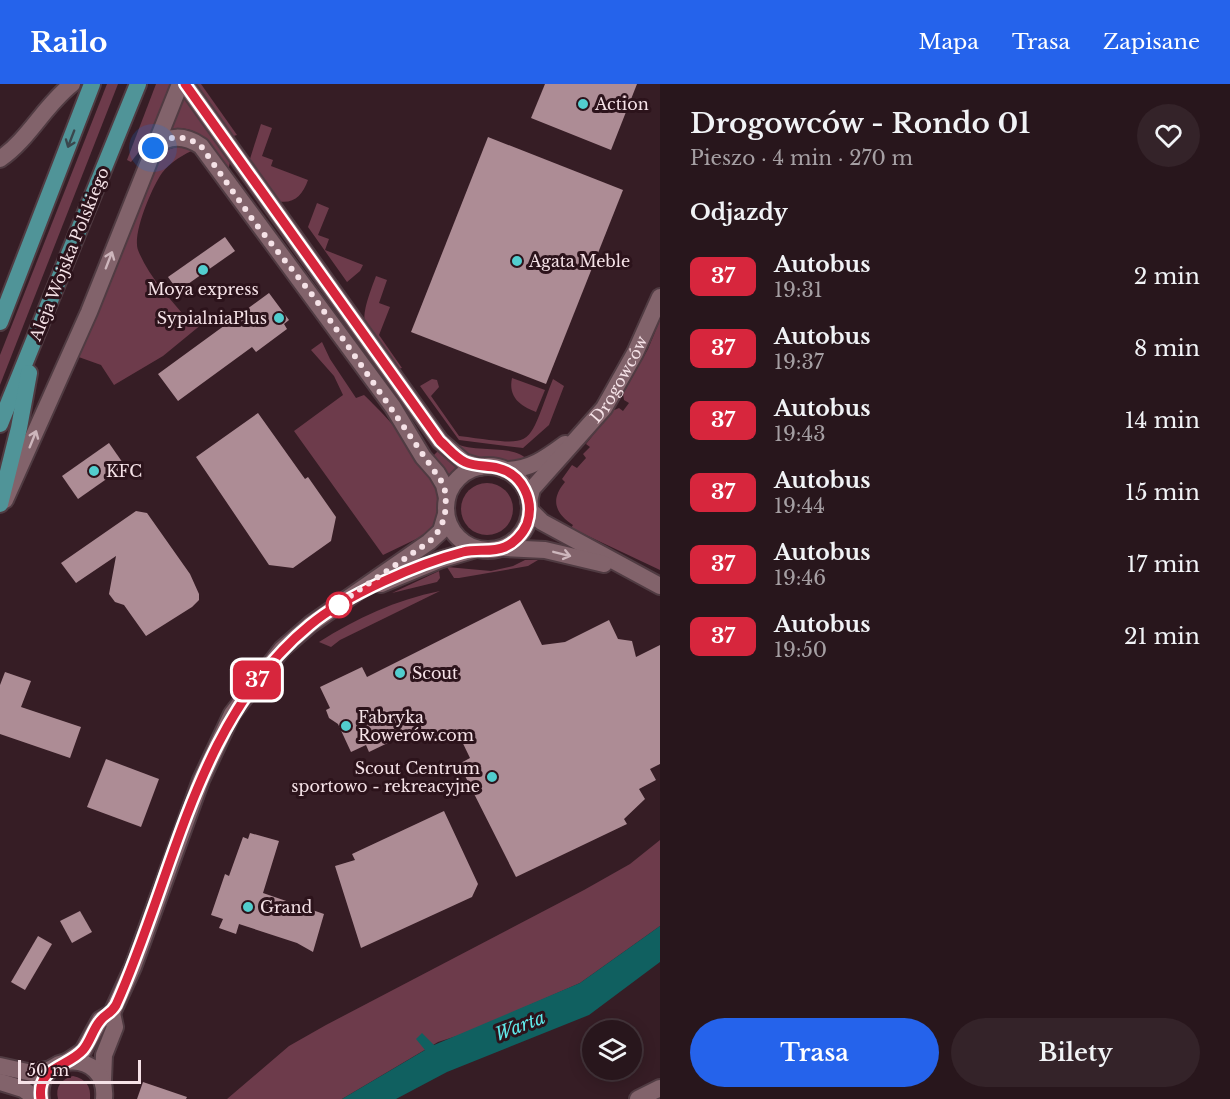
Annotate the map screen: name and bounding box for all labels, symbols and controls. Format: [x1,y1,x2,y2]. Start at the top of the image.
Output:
text: Railo [30,25,107,60]
text: Mapa [919,29,979,55]
text: Trasa [1012,29,1070,55]
text: Zapisane [1103,29,1200,55]
place label: Action [594,94,649,114]
marker: Action [576,97,590,111]
button: heart [1137,104,1200,167]
text: Drogowców - Rondo 01 [690,106,1031,141]
one-way arrow [65,129,76,147]
your location [138,133,168,163]
text: Pieszo · 4 min · 270 m [690,146,913,170]
street label: Aleja Wojska Polskiego [25,164,113,345]
text: Odjazdy [690,199,788,226]
one-way arrow [105,251,116,269]
place label: Agata Meble [528,251,630,271]
text: Autobus [774,251,870,278]
marker: Agata Meble [510,254,524,268]
marker: Moya express [196,263,210,277]
text: 37 [711,263,735,289]
text: 2 min [1134,263,1200,290]
text: 19:31 [774,278,823,302]
place label: Moya express [147,279,259,299]
place label: SypialniaPlus [157,308,267,328]
marker: SypialniaPlus [272,311,286,325]
text: Autobus [774,323,870,350]
street label: Drogowców [586,332,652,427]
text: 37 [711,335,735,361]
text: 8 min [1134,335,1200,362]
text: 19:37 [774,350,824,374]
text: Autobus [774,395,870,422]
text: 37 [711,407,735,433]
text: 14 min [1125,407,1200,434]
text: 19:43 [774,422,826,446]
one-way arrow [28,430,39,449]
place label: KFC [106,461,142,481]
marker: KFC [87,464,101,478]
text: Autobus [774,467,870,494]
text: 37 [711,479,735,505]
text: 15 min [1125,479,1200,506]
text: 19:44 [774,494,825,518]
text: Autobus [774,539,870,566]
one-way arrow [552,548,571,560]
text: 37 [711,551,735,577]
text: 17 min [1127,551,1200,578]
text: 19:46 [774,566,826,590]
unlabelled marker [326,592,352,618]
text: Autobus [774,611,870,638]
text: 37 [711,623,735,649]
text: 21 min [1124,623,1200,650]
text: 19:50 [774,638,827,662]
line badge: 37 [230,660,284,700]
place label: Scout [412,663,458,683]
marker: Scout [393,666,407,680]
text: 37 [245,667,269,693]
place label: Fabryka Rowerów.com [358,707,474,745]
marker: Fabryka Rowerów.com [339,719,353,733]
place label: Scout Centrum sportowo - rekreacyjne [291,758,480,796]
marker: Scout Centrum sportowo - rekreacyjne [485,770,499,784]
place label: Grand [260,897,312,917]
marker: Grand [241,900,255,914]
water label: Warta [492,1006,548,1046]
button: Trasa [690,1018,939,1087]
button: Bilety [951,1018,1200,1087]
map controls [582,1020,642,1080]
button: layers [582,1020,642,1080]
scale bar [18,1057,141,1084]
text: 50 m [27,1060,69,1080]

